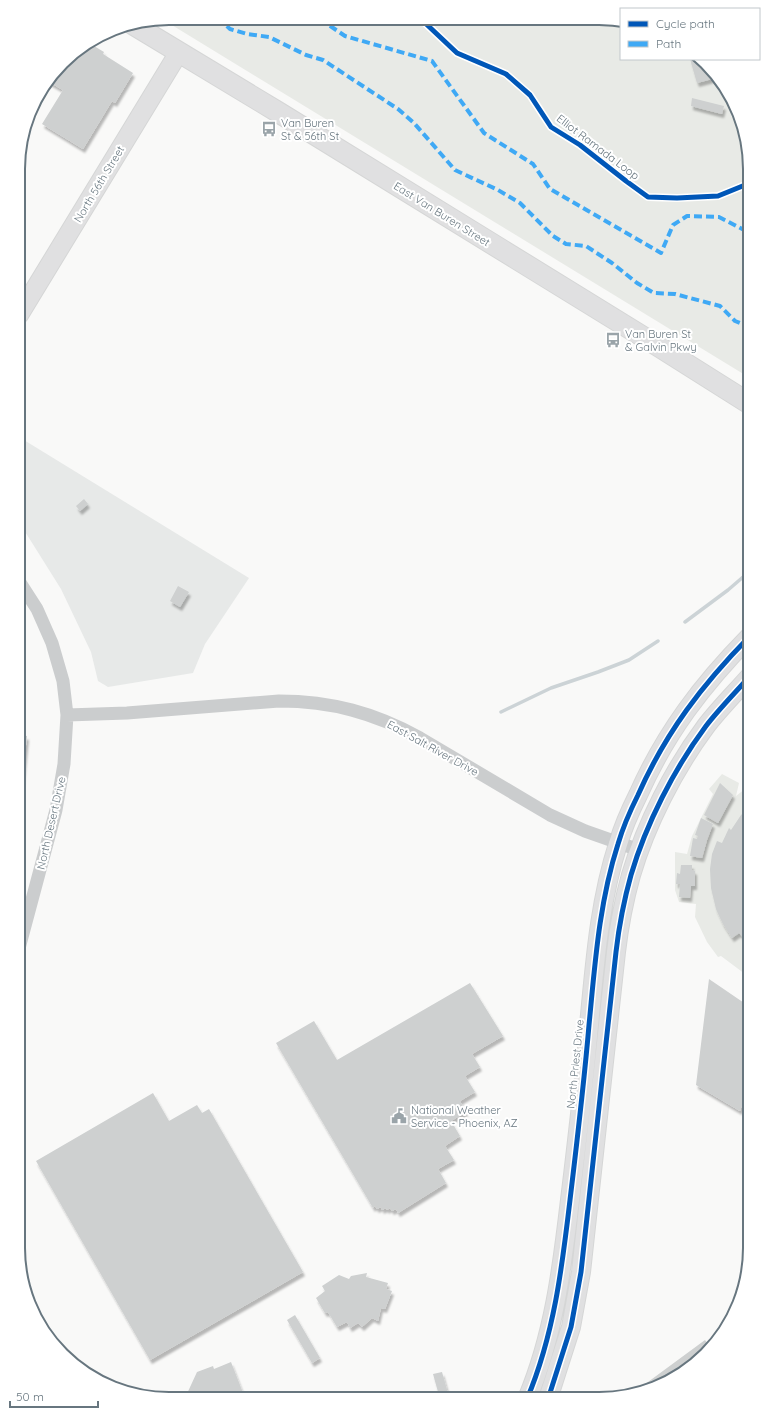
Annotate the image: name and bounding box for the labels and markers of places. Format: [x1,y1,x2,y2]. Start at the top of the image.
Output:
place label: Van Buren St & 56th St [281,116,339,143]
bus stop icon: Van Buren St & 56th St [260,120,278,138]
place label: Van Buren St & Galvin Pkwy [625,327,697,354]
bus stop icon: Van Buren St & Galvin Pkwy [604,331,622,349]
place label: National Weather Service - Phoenix, AZ [411,1103,518,1130]
public building icon: National Weather Service - Phoenix, AZ [390,1107,408,1125]

